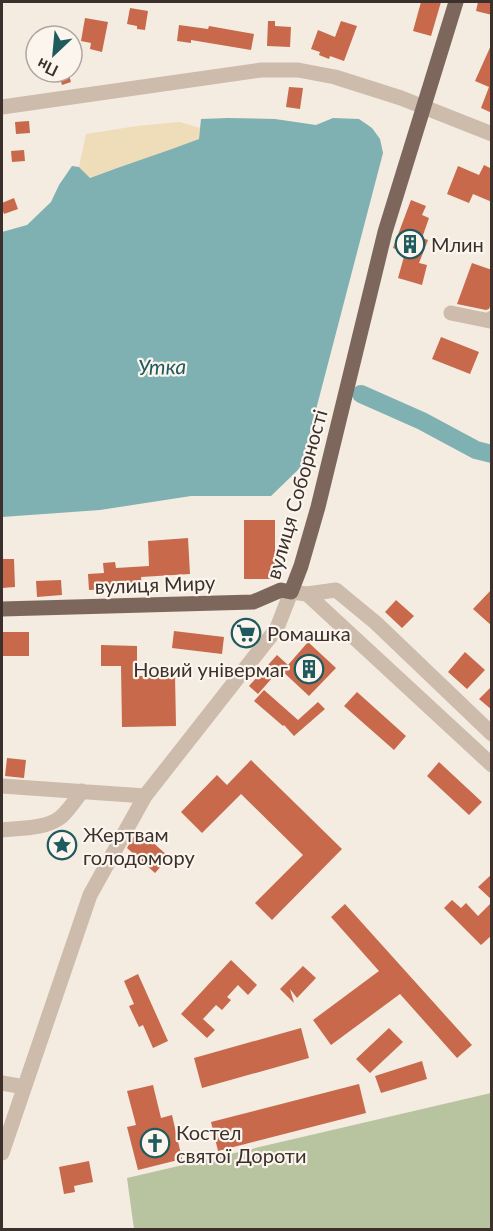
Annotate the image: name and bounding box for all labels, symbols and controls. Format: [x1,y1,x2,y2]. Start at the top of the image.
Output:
north arrow [24,24,84,84]
text: Пн [34,55,61,81]
building icon: Млин [394,228,426,260]
place label: Млин [431,232,484,256]
water label: Утка [138,353,186,379]
street label: вулиця Соборності [260,407,332,581]
street label: вулиця Миру [94,570,216,598]
supermarket icon: Ромашка [230,617,262,649]
place label: Ромашка [267,621,351,645]
building icon: Новий універмаг [293,653,325,685]
place label: Новий універмаг [133,657,288,681]
place label: Жертвам голодомору [83,822,195,869]
place icon: Жертвам голодомору [46,829,78,861]
place label: Костел святої Дороти [176,1120,306,1167]
church icon: Костел святої Дороти [139,1127,171,1159]

